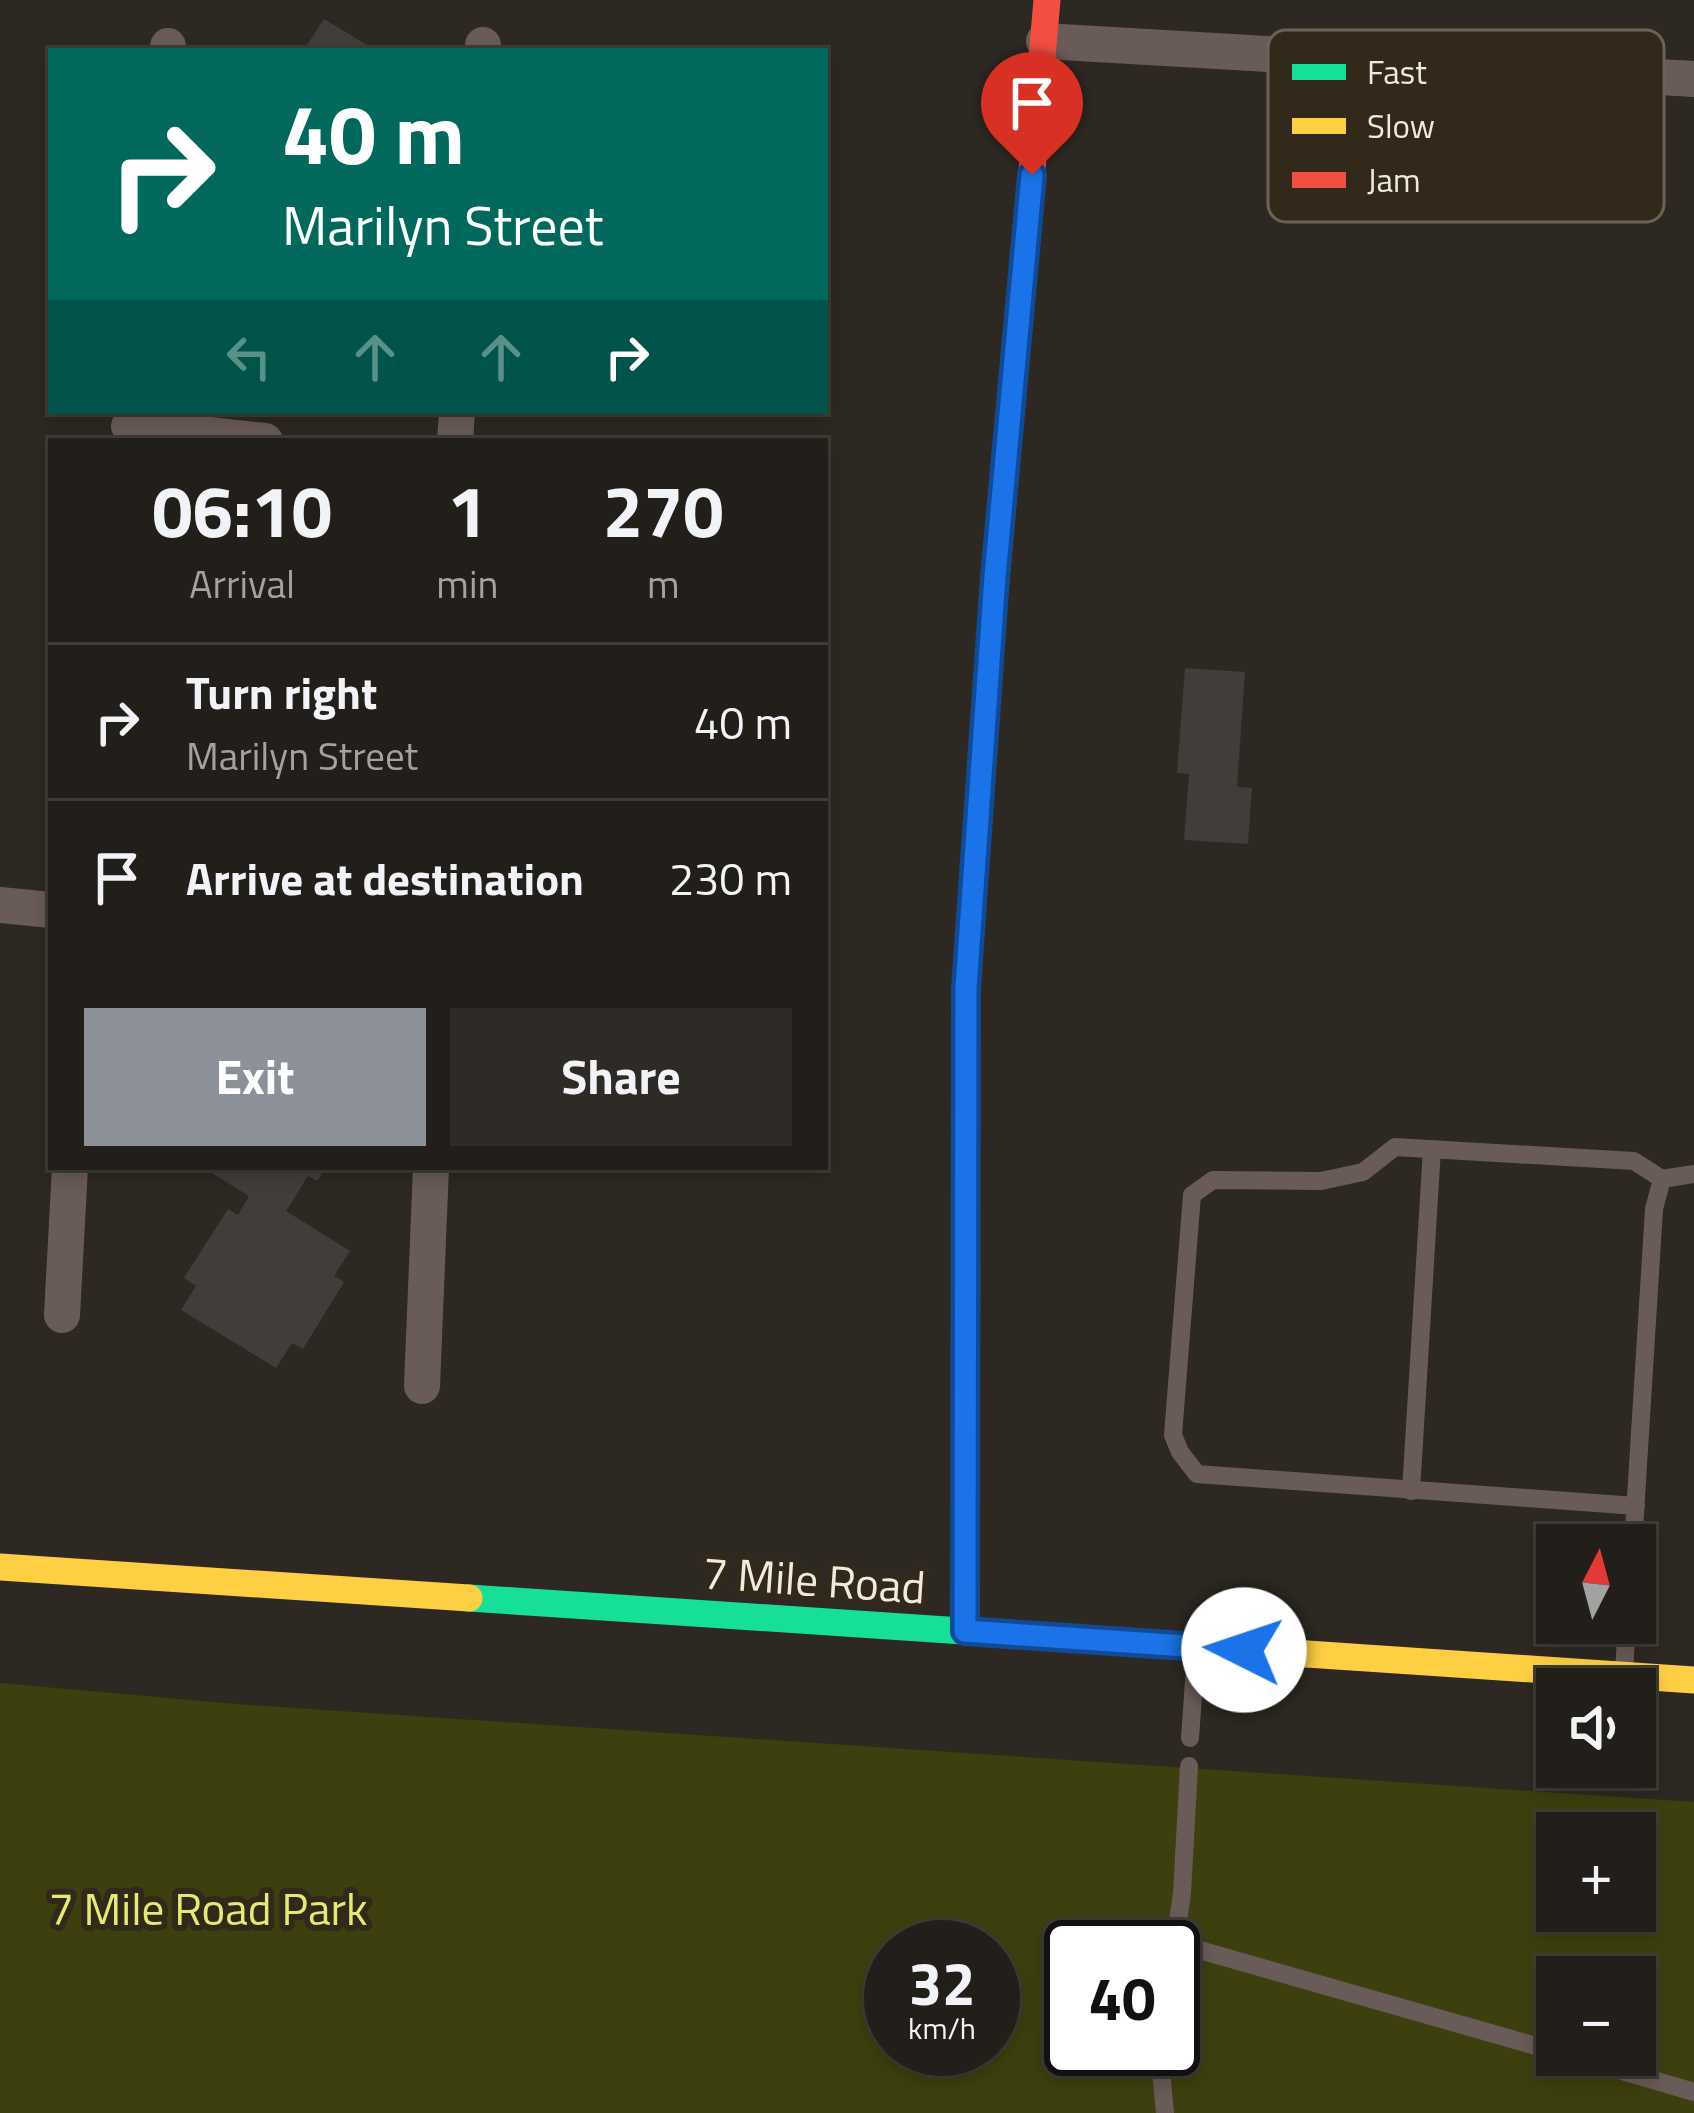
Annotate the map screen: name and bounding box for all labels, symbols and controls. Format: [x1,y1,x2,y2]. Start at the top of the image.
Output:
legend [1268,30,1664,222]
text: Fast [1367,47,1427,97]
pin [981,52,1083,175]
text: 40 m [282,69,465,197]
icon: arrive [999,70,1065,136]
icon: right [84,96,240,252]
text: Slow [1367,101,1435,151]
text: Jam [1367,155,1421,205]
text: Marilyn Street [282,184,604,266]
icon: left [216,324,282,390]
icon: ahead [342,324,408,390]
icon: ahead [468,324,534,390]
icon: right [594,324,660,390]
text: 06:10 [152,455,332,565]
text: 1 [447,455,488,565]
text: 270 [603,455,724,565]
text: Arrival [189,554,295,613]
text: min [436,554,498,613]
text: m [647,554,679,613]
text: Turn right [186,658,377,726]
text: 40 m [694,688,792,756]
icon: right [84,689,150,755]
text: Marilyn Street [186,726,418,785]
text: Arrive at destination [186,844,584,912]
text: 230 m [669,844,792,912]
icon: arrive [84,845,150,911]
button: Exit [84,1008,426,1146]
button: Share [450,1008,792,1146]
north arrow [1536,1524,1656,1644]
map controls [1536,1524,1656,2076]
street label: 7 Mile Road [700,1537,928,1621]
position arrow [1181,1587,1307,1713]
button: sound [1536,1668,1656,1788]
button: + [1536,1812,1656,1932]
park label: 7 Mile Road Park [48,1874,368,1942]
speed limit sign: 40 [1044,1920,1200,2076]
text: 32 [908,1937,976,2028]
button: − [1536,1956,1656,2076]
text: km/h [908,2005,976,2051]

